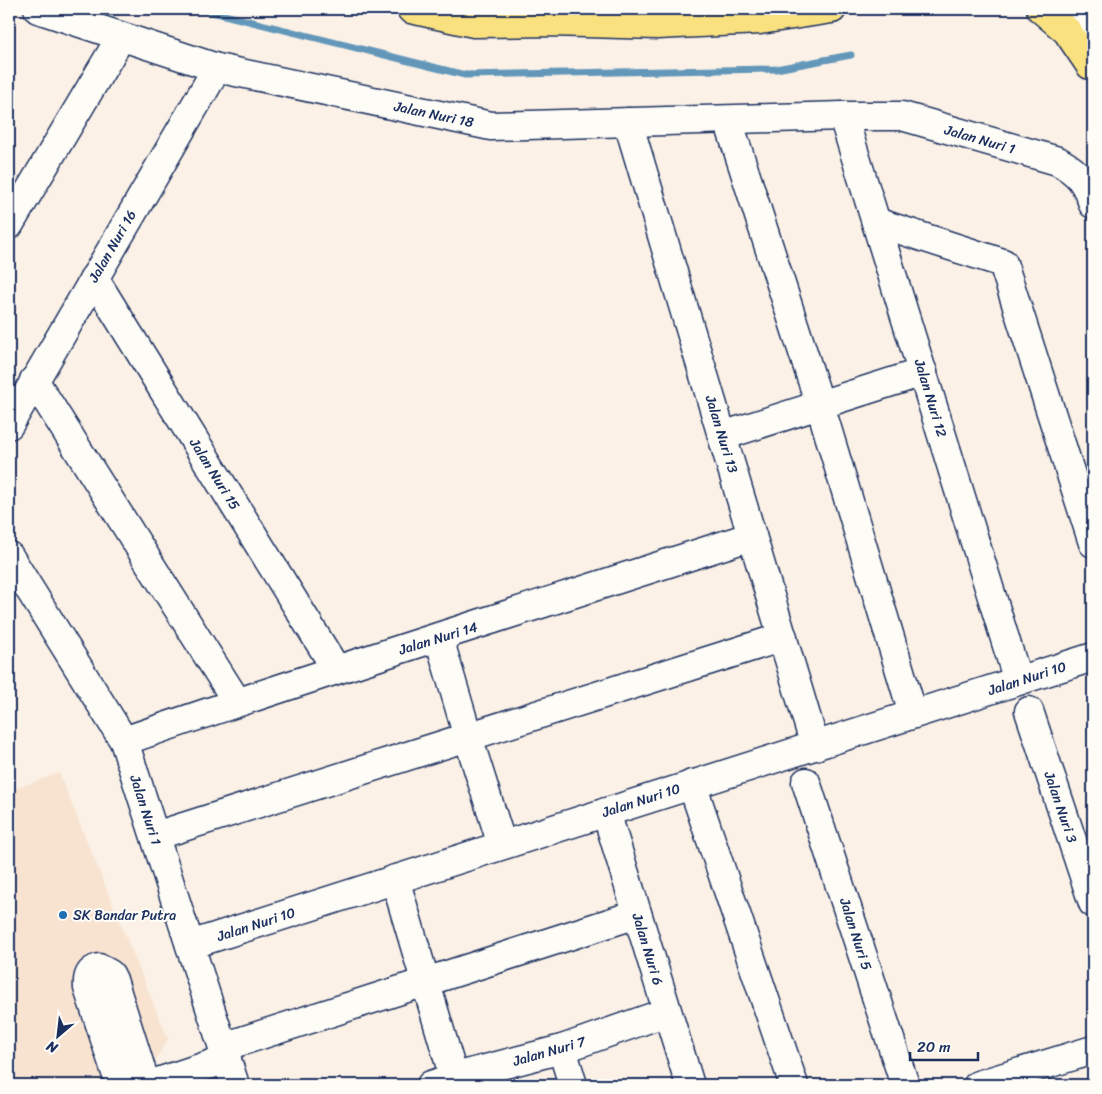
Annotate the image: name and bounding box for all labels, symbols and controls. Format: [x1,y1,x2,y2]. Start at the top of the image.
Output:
street label: Jalan Nuri 18 [391,94,477,135]
street label: Jalan Nuri 1 [941,117,1018,161]
street label: Jalan Nuri 16 [81,205,143,288]
street label: Jalan Nuri 12 [907,355,954,440]
street label: Jalan Nuri 13 [698,391,745,476]
street label: Jalan Nuri 15 [182,432,247,516]
street label: Jalan Nuri 14 [395,615,481,663]
street label: Jalan Nuri 10 [984,654,1070,703]
street label: Jalan Nuri 3 [1036,767,1085,847]
street label: Jalan Nuri 1 [122,771,169,848]
street label: Jalan Nuri 10 [598,776,684,825]
street label: Jalan Nuri 5 [832,894,879,974]
street label: Jalan Nuri 10 [213,900,299,949]
place label: SK Bandar Putra [73,903,176,928]
marker: SK Bandar Putra [57,909,69,921]
street label: Jalan Nuri 6 [624,909,670,988]
north arrow [32,1012,82,1062]
street label: Jalan Nuri 7 [509,1029,589,1074]
scale bar [910,1029,977,1061]
text: N [42,1034,63,1061]
text: 20 m [917,1034,951,1060]

